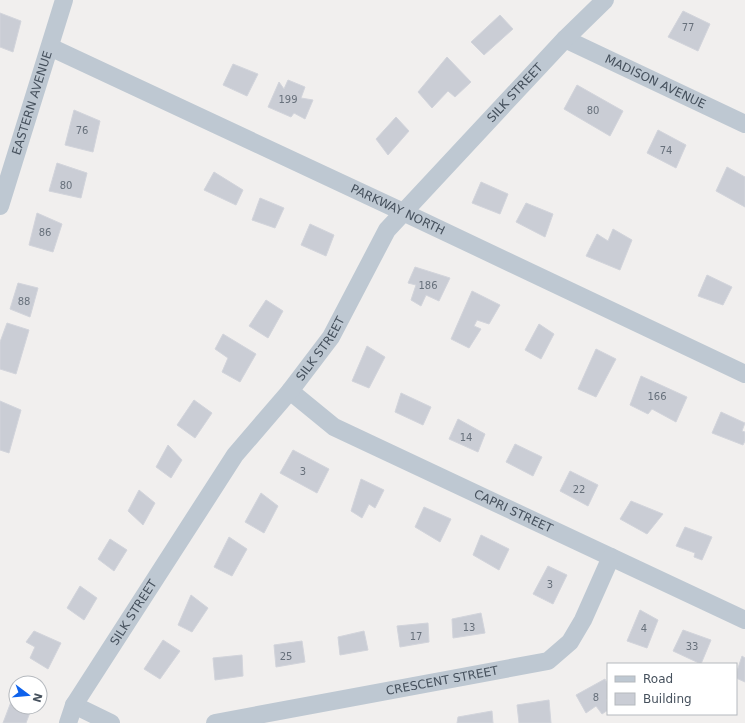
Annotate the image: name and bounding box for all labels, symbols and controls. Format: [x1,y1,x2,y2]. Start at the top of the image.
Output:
house number: 77 [682,22,694,33]
street label: EASTERN AVENUE [9,49,55,157]
street label: MADISON AVENUE [603,52,708,111]
street label: SILK STREET [484,60,546,125]
house number: 199 [278,94,298,105]
house number: 80 [587,105,599,116]
house number: 76 [76,125,88,136]
house number: 74 [660,145,672,156]
house number: 80 [60,180,72,191]
street label: PARKWAY NORTH [349,182,447,238]
house number: 86 [39,227,51,238]
house number: 186 [418,280,438,291]
house number: 88 [18,296,30,307]
street label: SILK STREET [293,314,348,384]
house number: 166 [647,391,667,402]
house number: 14 [460,432,472,443]
house number: 3 [300,466,306,477]
house number: 22 [573,484,585,495]
street label: CAPRI STREET [472,487,556,536]
street label: SILK STREET [107,576,160,648]
house number: 3 [547,579,553,590]
house number: 13 [463,622,475,633]
house number: 4 [641,623,647,634]
house number: 17 [410,631,422,642]
house number: 33 [686,641,698,652]
house number: 25 [280,651,292,662]
street label: CRESCENT STREET [385,663,500,698]
legend [607,663,737,715]
text: Road [643,672,673,686]
north arrow [8,675,48,715]
text: N [30,691,45,704]
house number: 8 [593,692,599,703]
text: Building [643,692,692,706]

